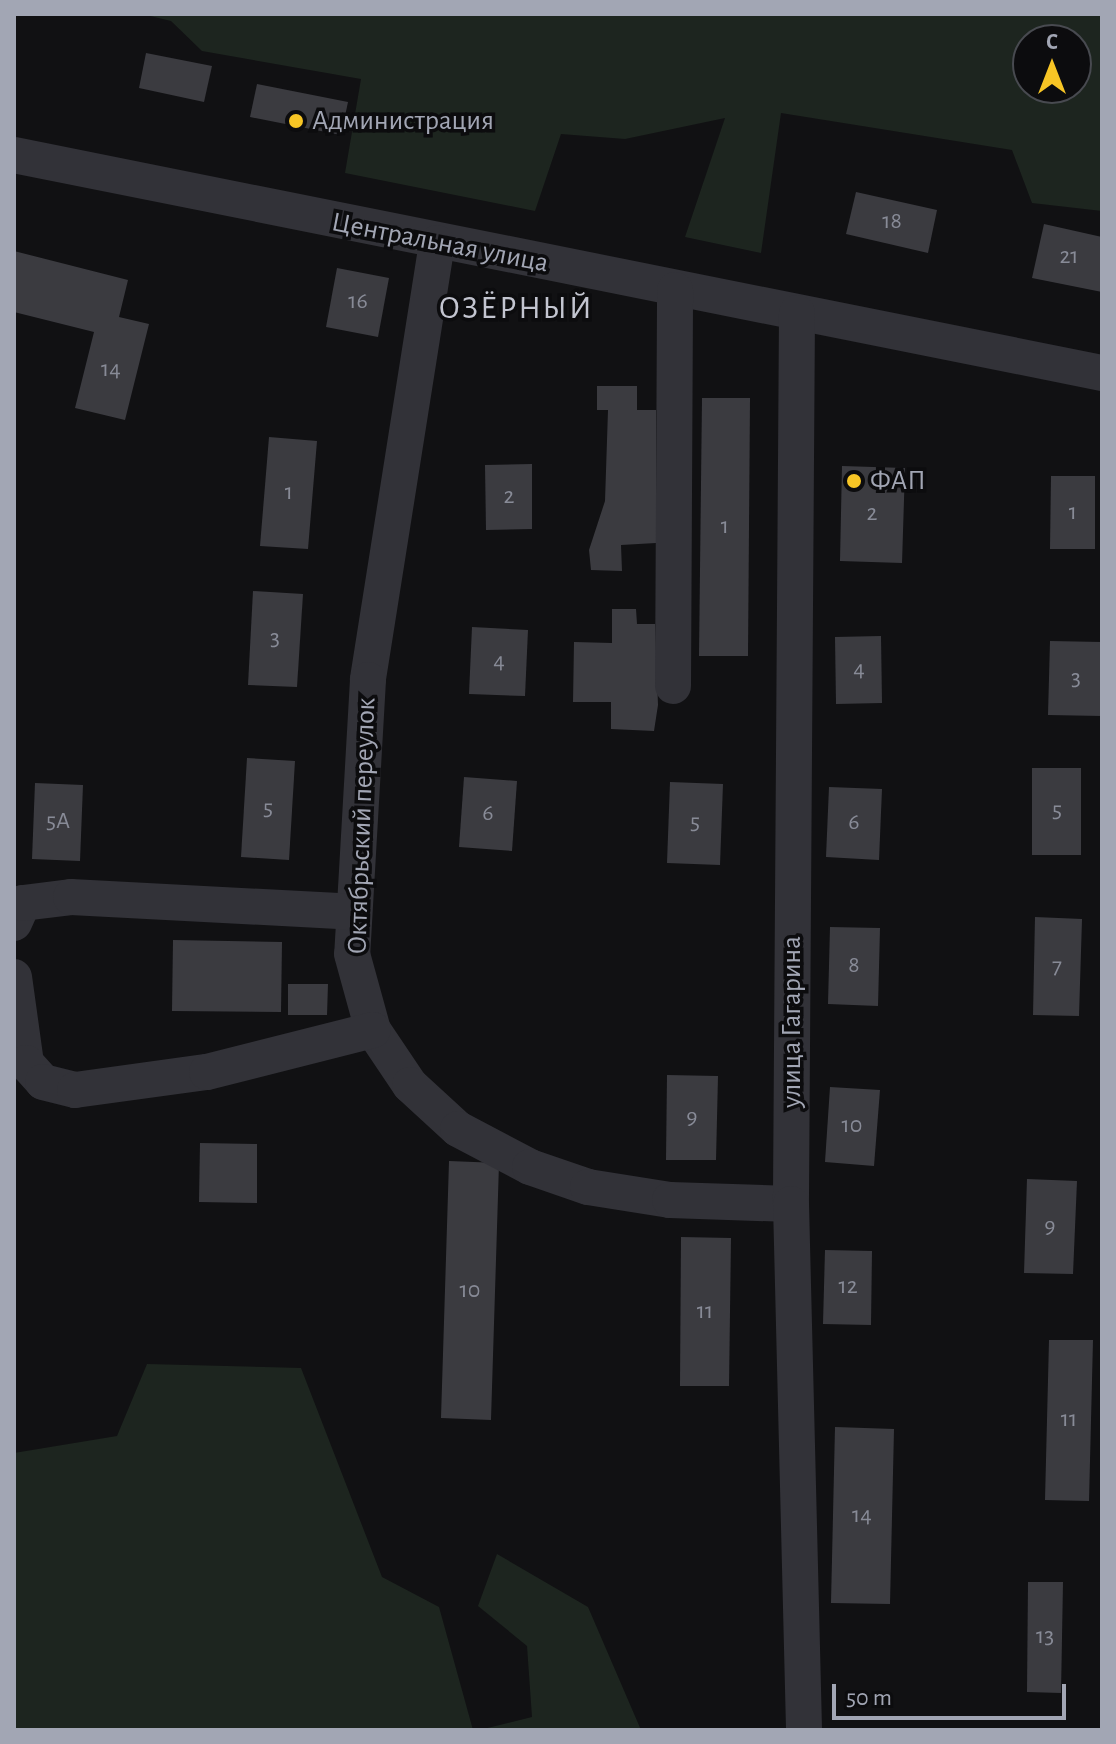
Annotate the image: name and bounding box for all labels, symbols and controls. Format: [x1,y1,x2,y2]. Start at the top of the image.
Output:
north arrow [1012,24,1092,104]
text: С [1046,31,1058,53]
place label: Администрация [312,104,494,138]
marker: Администрация [287,112,305,130]
street label: Центральная улица [329,205,551,281]
house number: 18 [882,208,902,236]
house number: 21 [1059,243,1079,271]
house number: 16 [348,288,368,316]
district label: ОЗЁРНЫЙ [438,289,594,327]
house number: 14 [101,356,121,384]
place label: ФАП [870,464,926,498]
marker: ФАП [845,472,863,490]
house number: 1 [285,479,293,507]
house number: 2 [504,483,514,511]
house number: 1 [1069,499,1077,527]
house number: 2 [867,500,877,528]
house number: 1 [721,513,729,541]
house number: 3 [270,625,280,653]
house number: 4 [493,648,505,676]
house number: 4 [853,656,865,684]
house number: 3 [1071,665,1081,693]
street label: Октябрьский переулок [341,697,383,955]
house number: 5 [263,795,273,823]
house number: 5 [1052,797,1062,825]
house number: 6 [482,800,494,828]
house number: 5А [46,808,70,836]
house number: 5 [690,809,700,837]
house number: 6 [848,809,860,837]
street label: улица Гагарина [775,936,809,1108]
house number: 8 [848,952,860,980]
house number: 7 [1052,953,1062,981]
house number: 9 [686,1104,698,1132]
house number: 10 [842,1112,862,1140]
house number: 9 [1044,1213,1056,1241]
house number: 12 [838,1273,858,1301]
house number: 10 [460,1277,480,1305]
house number: 11 [697,1298,713,1326]
house number: 11 [1061,1406,1077,1434]
house number: 14 [852,1502,872,1530]
house number: 13 [1036,1623,1054,1651]
scale bar [836,1668,1070,1718]
text: 50 m [846,1686,892,1710]

